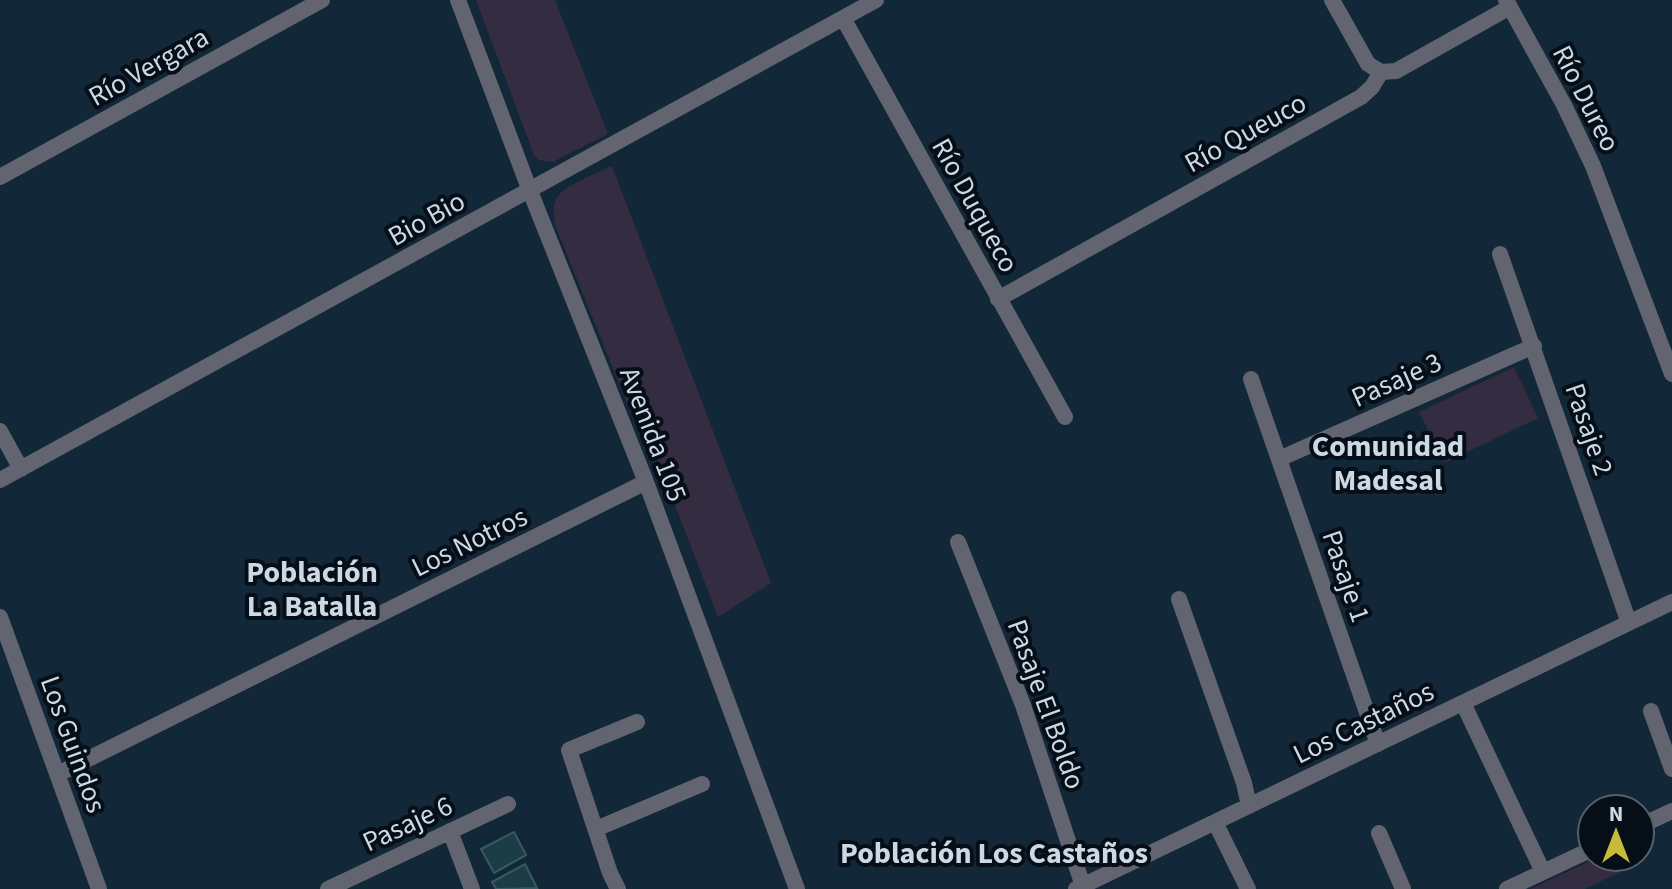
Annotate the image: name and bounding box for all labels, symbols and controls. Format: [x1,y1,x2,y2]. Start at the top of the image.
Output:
street label: Río Vergara [81,17,216,116]
street label: Río Dureo [1542,38,1630,159]
street label: Río Queuco [1177,83,1314,183]
street label: Río Duqueco [922,131,1029,280]
street label: Bio Bio [381,181,472,256]
street label: Pasaje 3 [1345,342,1448,417]
street label: Avenida 105 [609,361,697,507]
street label: Pasaje 2 [1555,378,1623,481]
district label: Comunidad Madesal [1312,425,1464,502]
street label: Los Notros [405,497,534,587]
street label: Pasaje 1 [1312,525,1380,628]
district label: Población La Batalla [246,551,378,628]
street label: Pasaje El Boldo [997,614,1095,795]
street label: Los Guindos [30,670,116,818]
street label: Los Castaños [1286,672,1441,774]
street label: Pasaje 6 [356,786,459,862]
north arrow [1576,793,1656,873]
text: N [1609,798,1623,830]
district label: Población Los Castaños [840,832,1148,875]

